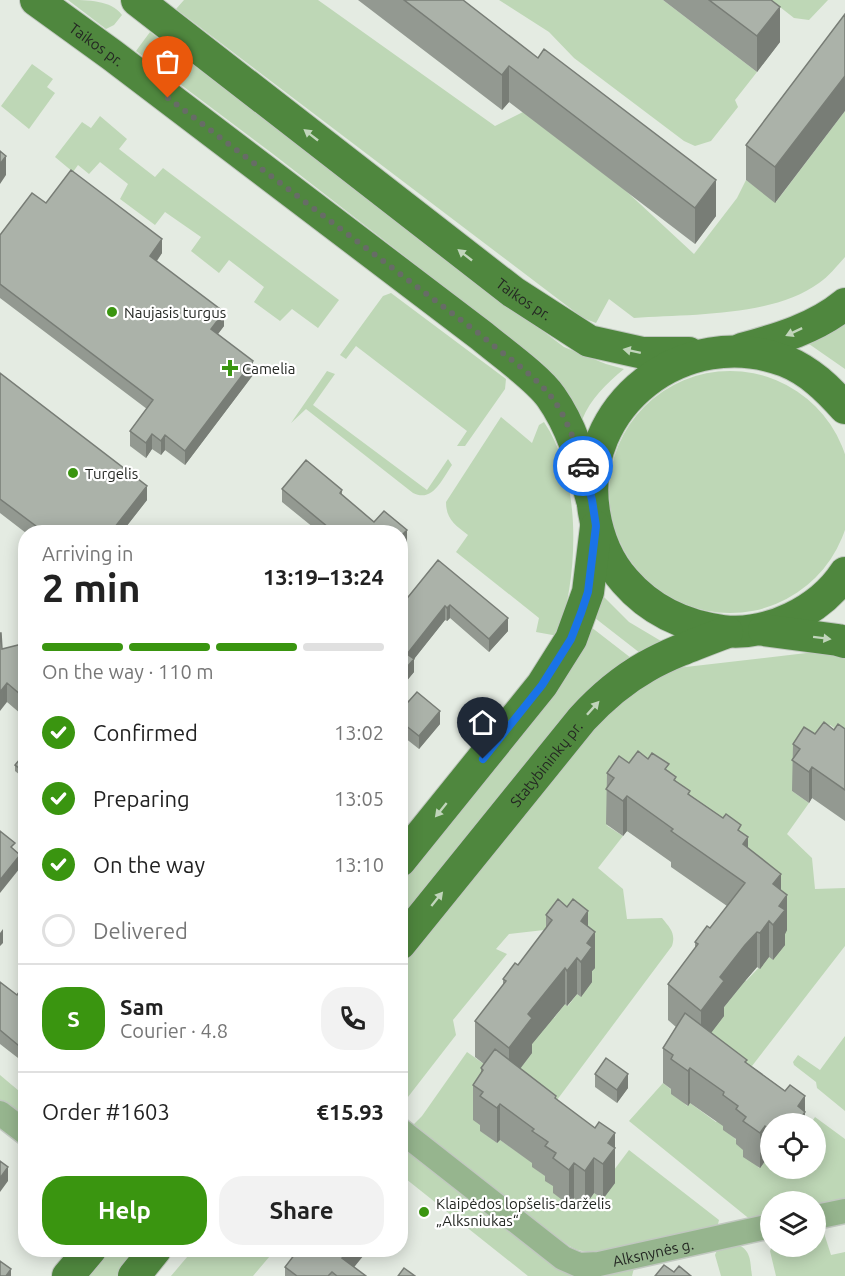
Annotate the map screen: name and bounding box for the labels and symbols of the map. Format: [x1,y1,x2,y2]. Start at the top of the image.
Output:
street label: Taikos pr. [66,19,127,69]
pin [142,36,193,98]
one-way arrow [303,129,319,142]
one-way arrow [457,248,473,261]
street label: Taikos pr. [493,274,555,323]
place label: Naujasis turgus [124,304,226,321]
marker: Naujasis turgus [105,305,119,319]
one-way arrow [785,328,803,338]
one-way arrow [622,345,641,355]
place label: Camelia [242,360,295,377]
marker: Camelia [223,361,237,375]
courier [553,436,613,496]
place label: Turgelis [85,465,138,482]
marker: Turgelis [66,466,80,480]
one-way arrow [813,633,832,642]
pin [457,697,508,759]
one-way arrow [586,700,600,715]
street label: Statybininkų pr. [506,717,586,810]
one-way arrow [435,802,448,818]
one-way arrow [431,891,444,907]
place label: Klaipėdos lopšelis-darželis „Alksniukas“ [436,1195,611,1229]
marker: Klaipėdos lopšelis-darželis „Alksniukas“ [417,1205,431,1219]
street label: Alksnynės g. [611,1235,695,1269]

